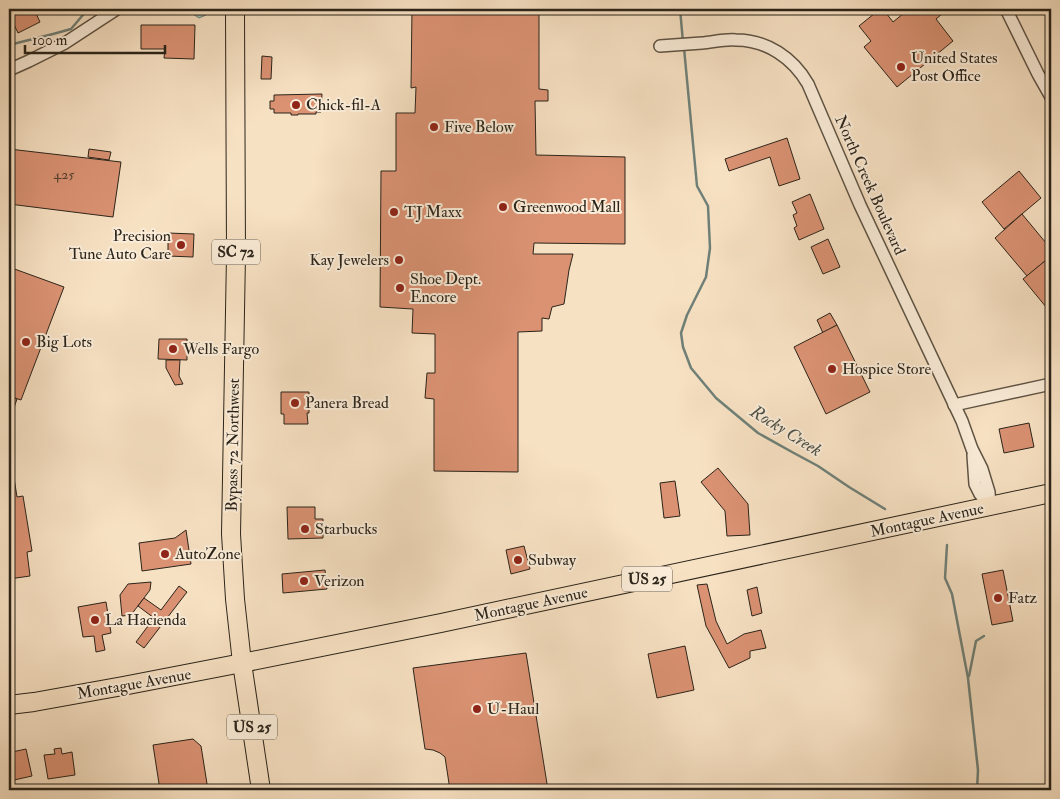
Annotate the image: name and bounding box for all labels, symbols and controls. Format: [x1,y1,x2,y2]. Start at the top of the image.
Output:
scale bar [25,22,165,54]
text: 100 m [32,31,68,50]
place label: United States Post Office [911,48,998,86]
marker: United States Post Office [895,61,907,73]
place label: Chick-fil-A [306,95,381,115]
marker: Chick-fil-A [290,99,302,111]
street label: North Creek Boulevard [830,112,910,258]
place label: Five Below [444,117,515,137]
marker: Five Below [428,121,440,133]
house number: 425 [54,166,75,183]
place label: Greenwood Mall [513,197,620,217]
marker: Greenwood Mall [497,201,509,213]
place label: TJ Maxx [404,202,462,223]
marker: TJ Maxx [388,206,400,218]
place label: Precision Tune Auto Care [69,226,171,264]
marker: Precision Tune Auto Care [175,239,187,251]
road number: SC 72 [212,240,260,264]
place label: Kay Jewelers [309,250,389,271]
marker: Kay Jewelers [393,254,405,266]
place label: Shoe Dept. Encore [410,269,481,307]
marker: Shoe Dept. Encore [394,282,406,294]
place label: Big Lots [36,332,92,352]
marker: Big Lots [20,336,32,348]
place label: Wells Fargo [182,339,260,359]
marker: Wells Fargo [167,343,179,355]
place label: Hospice Store [842,359,931,380]
marker: Hospice Store [826,363,838,375]
street label: Bypass 72 Northwest [222,378,245,512]
place label: Panera Bread [305,393,389,413]
marker: Panera Bread [289,397,301,409]
water label: Rocky Creek [745,399,826,462]
street label: Montague Avenue [868,498,986,542]
place label: Starbucks [315,519,377,539]
marker: Starbucks [299,523,311,535]
place label: AutoZone [174,544,241,564]
marker: AutoZone [159,548,171,560]
place label: Subway [528,550,577,570]
marker: Subway [512,554,524,566]
road number: US 25 [622,566,672,592]
place label: Verizon [314,571,365,591]
marker: Verizon [298,575,310,587]
street label: Montague Avenue [472,582,590,626]
place label: Fatz [1008,588,1037,608]
marker: Fatz [992,592,1004,604]
place label: La Hacienda [105,610,187,630]
marker: La Hacienda [89,614,101,626]
street label: Montague Avenue [75,664,193,704]
place label: U-Haul [487,699,539,719]
marker: U-Haul [471,703,483,715]
road number: US 25 [227,714,277,740]

